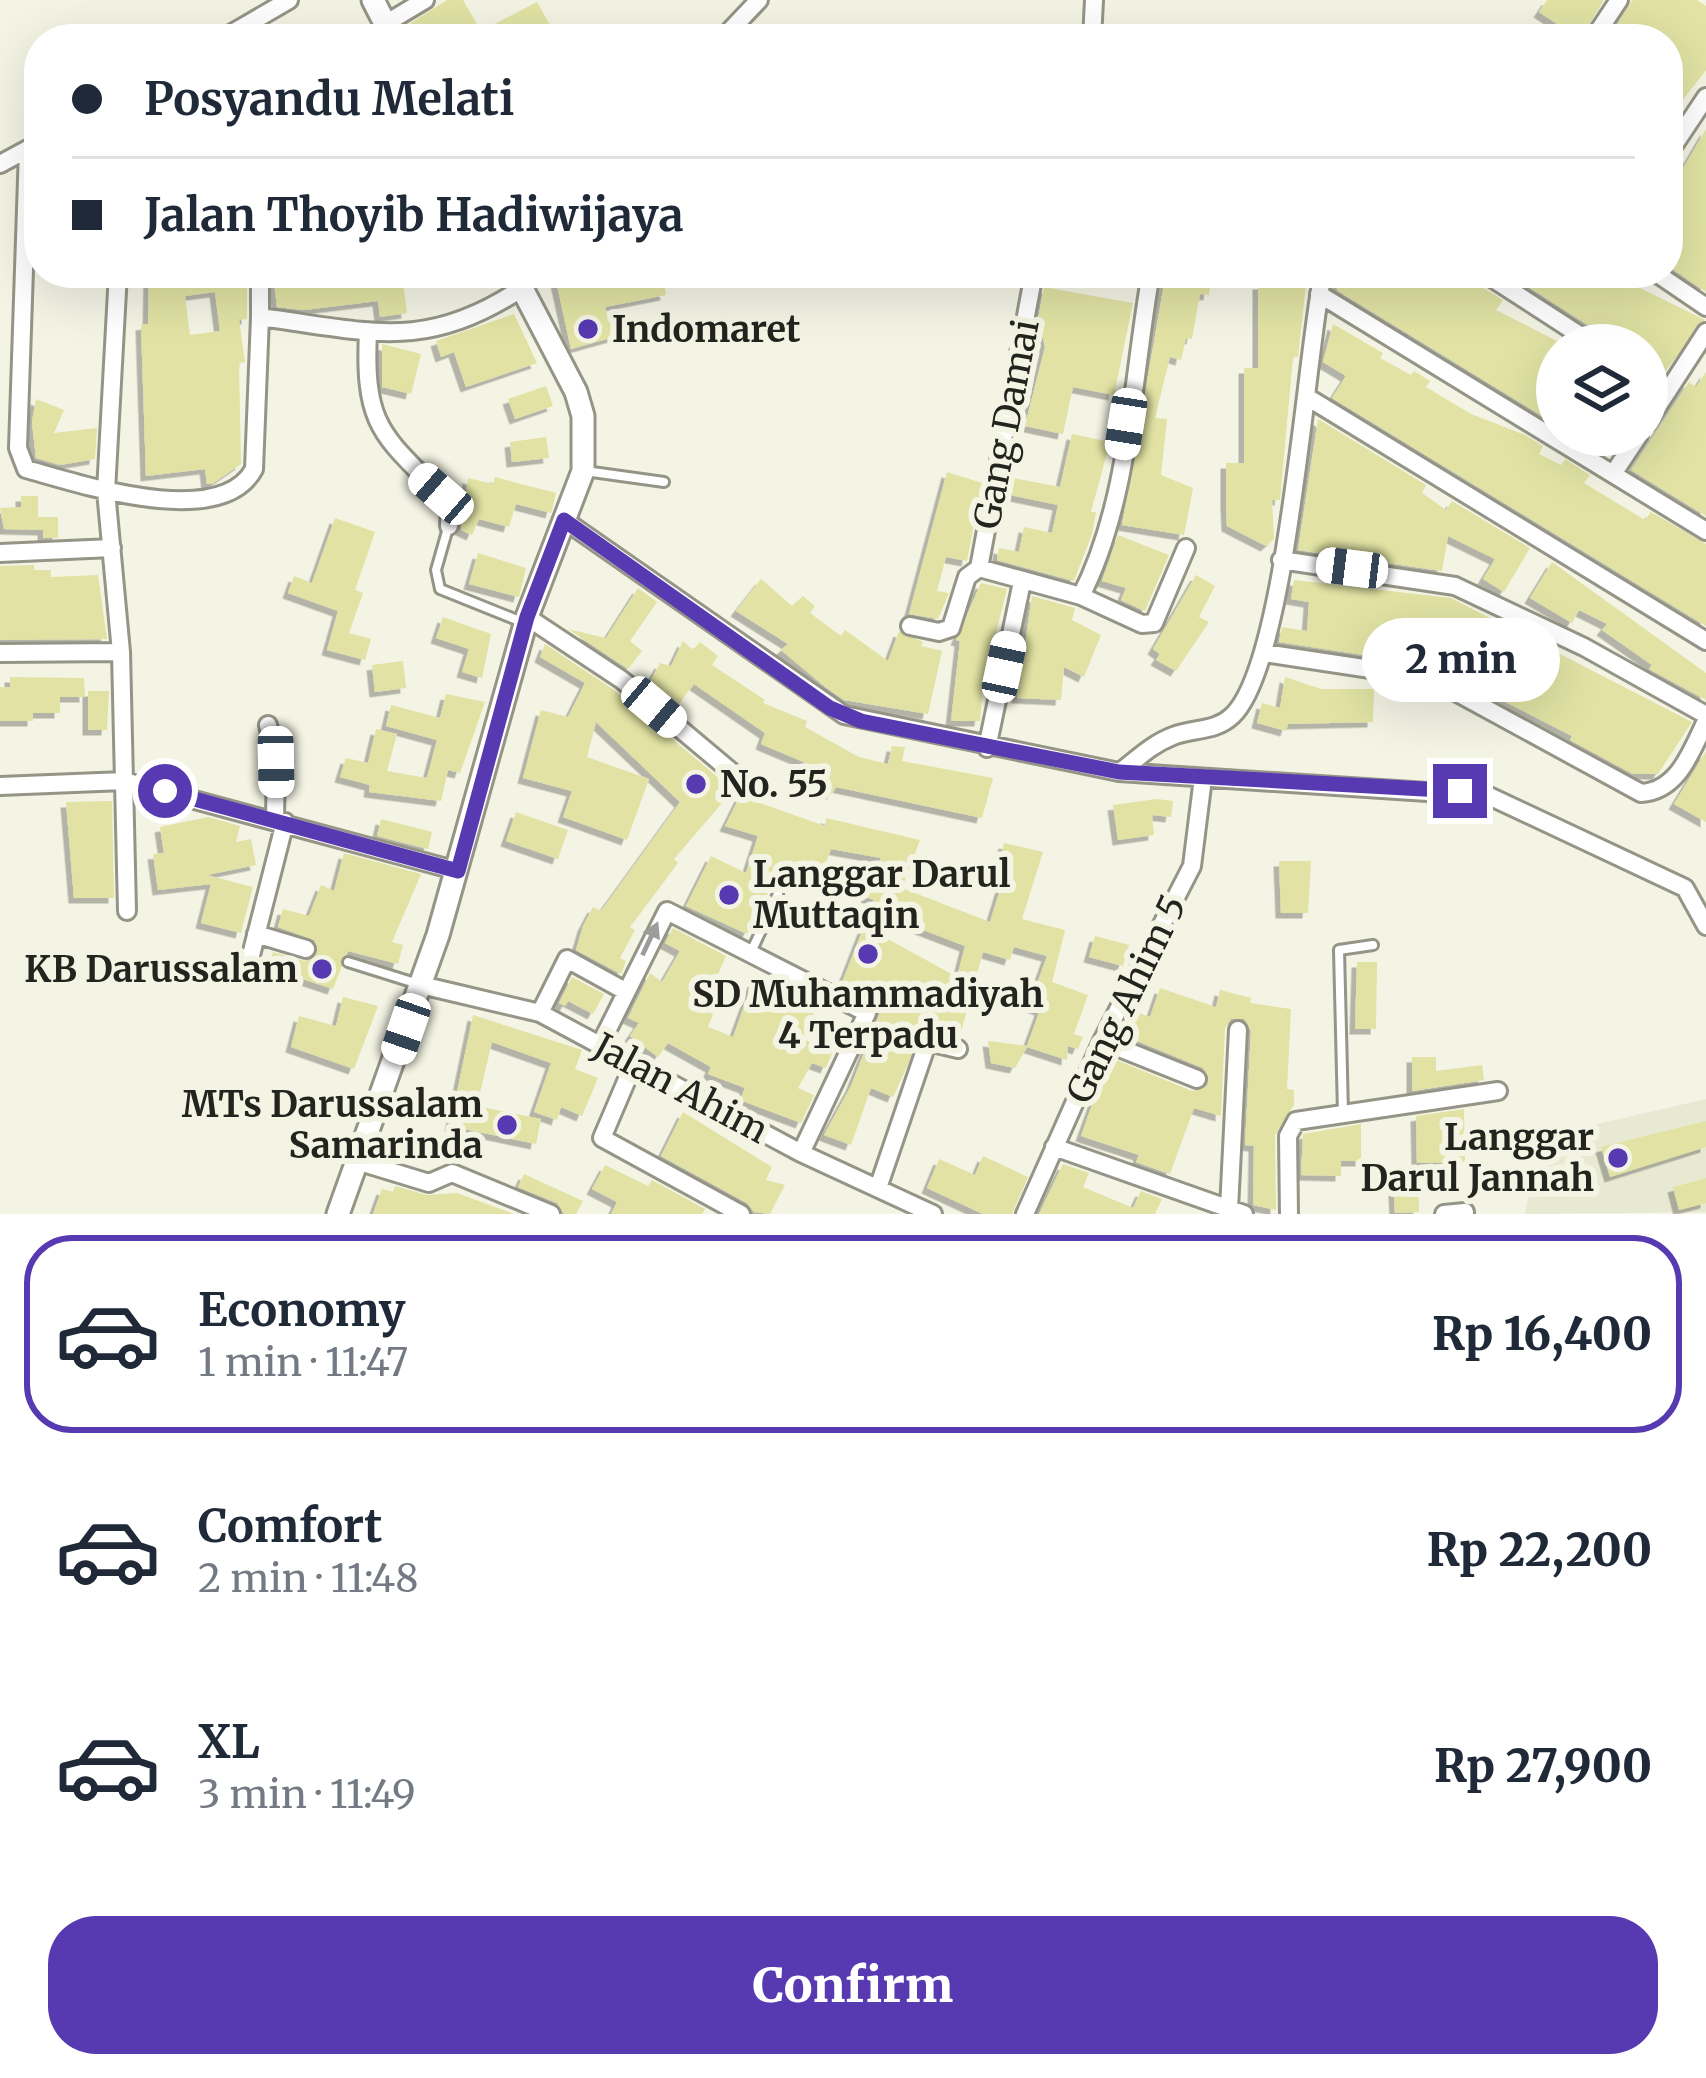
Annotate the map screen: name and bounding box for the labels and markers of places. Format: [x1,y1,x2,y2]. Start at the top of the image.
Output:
place label: Indomaret [612,307,801,352]
marker: Indomaret [575,316,601,342]
place label: No. 55 [720,762,828,807]
marker: No. 55 [683,771,709,797]
place label: Langgar Darul Muttaqin [753,852,1011,938]
marker: Langgar Darul Muttaqin [716,882,742,908]
marker: SD Muhammadiyah 4 Terpadu [855,941,881,967]
place label: KB Darussalam [24,947,298,992]
marker: KB Darussalam [309,956,335,982]
place label: SD Muhammadiyah 4 Terpadu [692,972,1044,1058]
place label: MTs Darussalam Samarinda [182,1082,483,1168]
marker: MTs Darussalam Samarinda [494,1112,520,1138]
place label: Langgar Darul Jannah [1360,1115,1594,1201]
marker: Langgar Darul Jannah [1605,1145,1631,1171]

